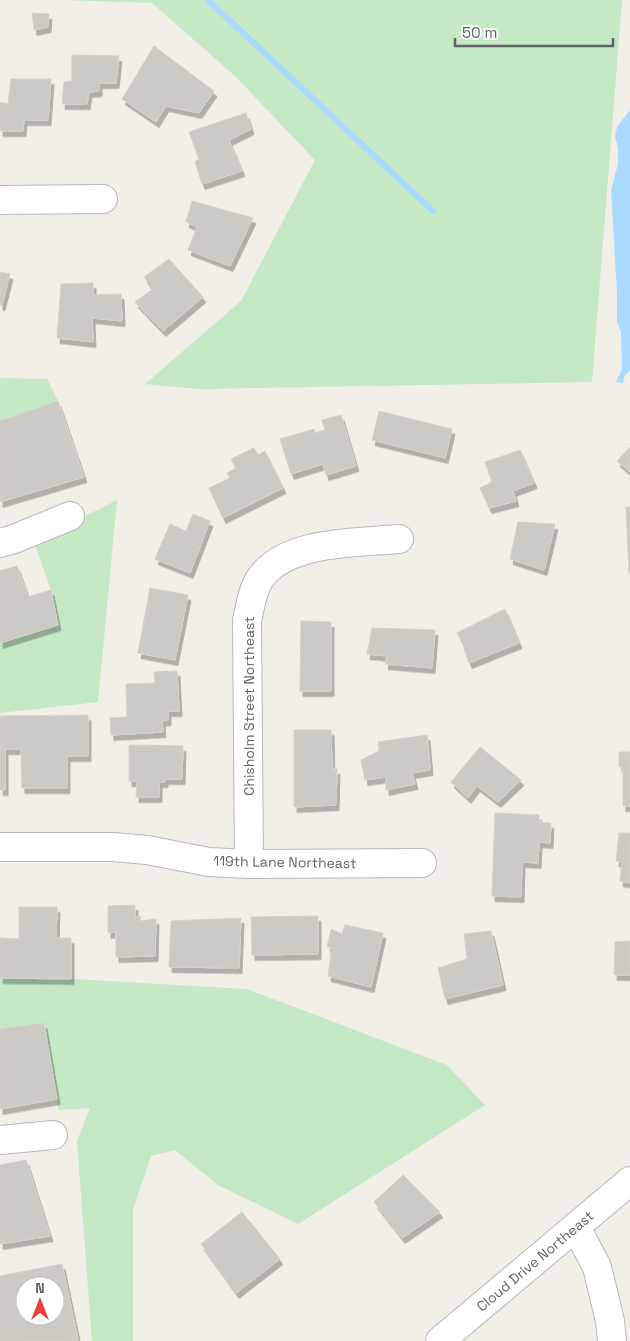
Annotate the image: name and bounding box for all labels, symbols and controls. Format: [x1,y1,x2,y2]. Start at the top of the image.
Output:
scale bar [455,15,612,47]
text: 50 m [462,23,497,42]
street label: Chisholm Street Northeast [240,616,258,796]
street label: 119th Lane Northeast [213,852,357,872]
street label: Cloud Drive Northeast [473,1207,597,1315]
north arrow [15,1276,65,1326]
text: N [35,1279,45,1297]

